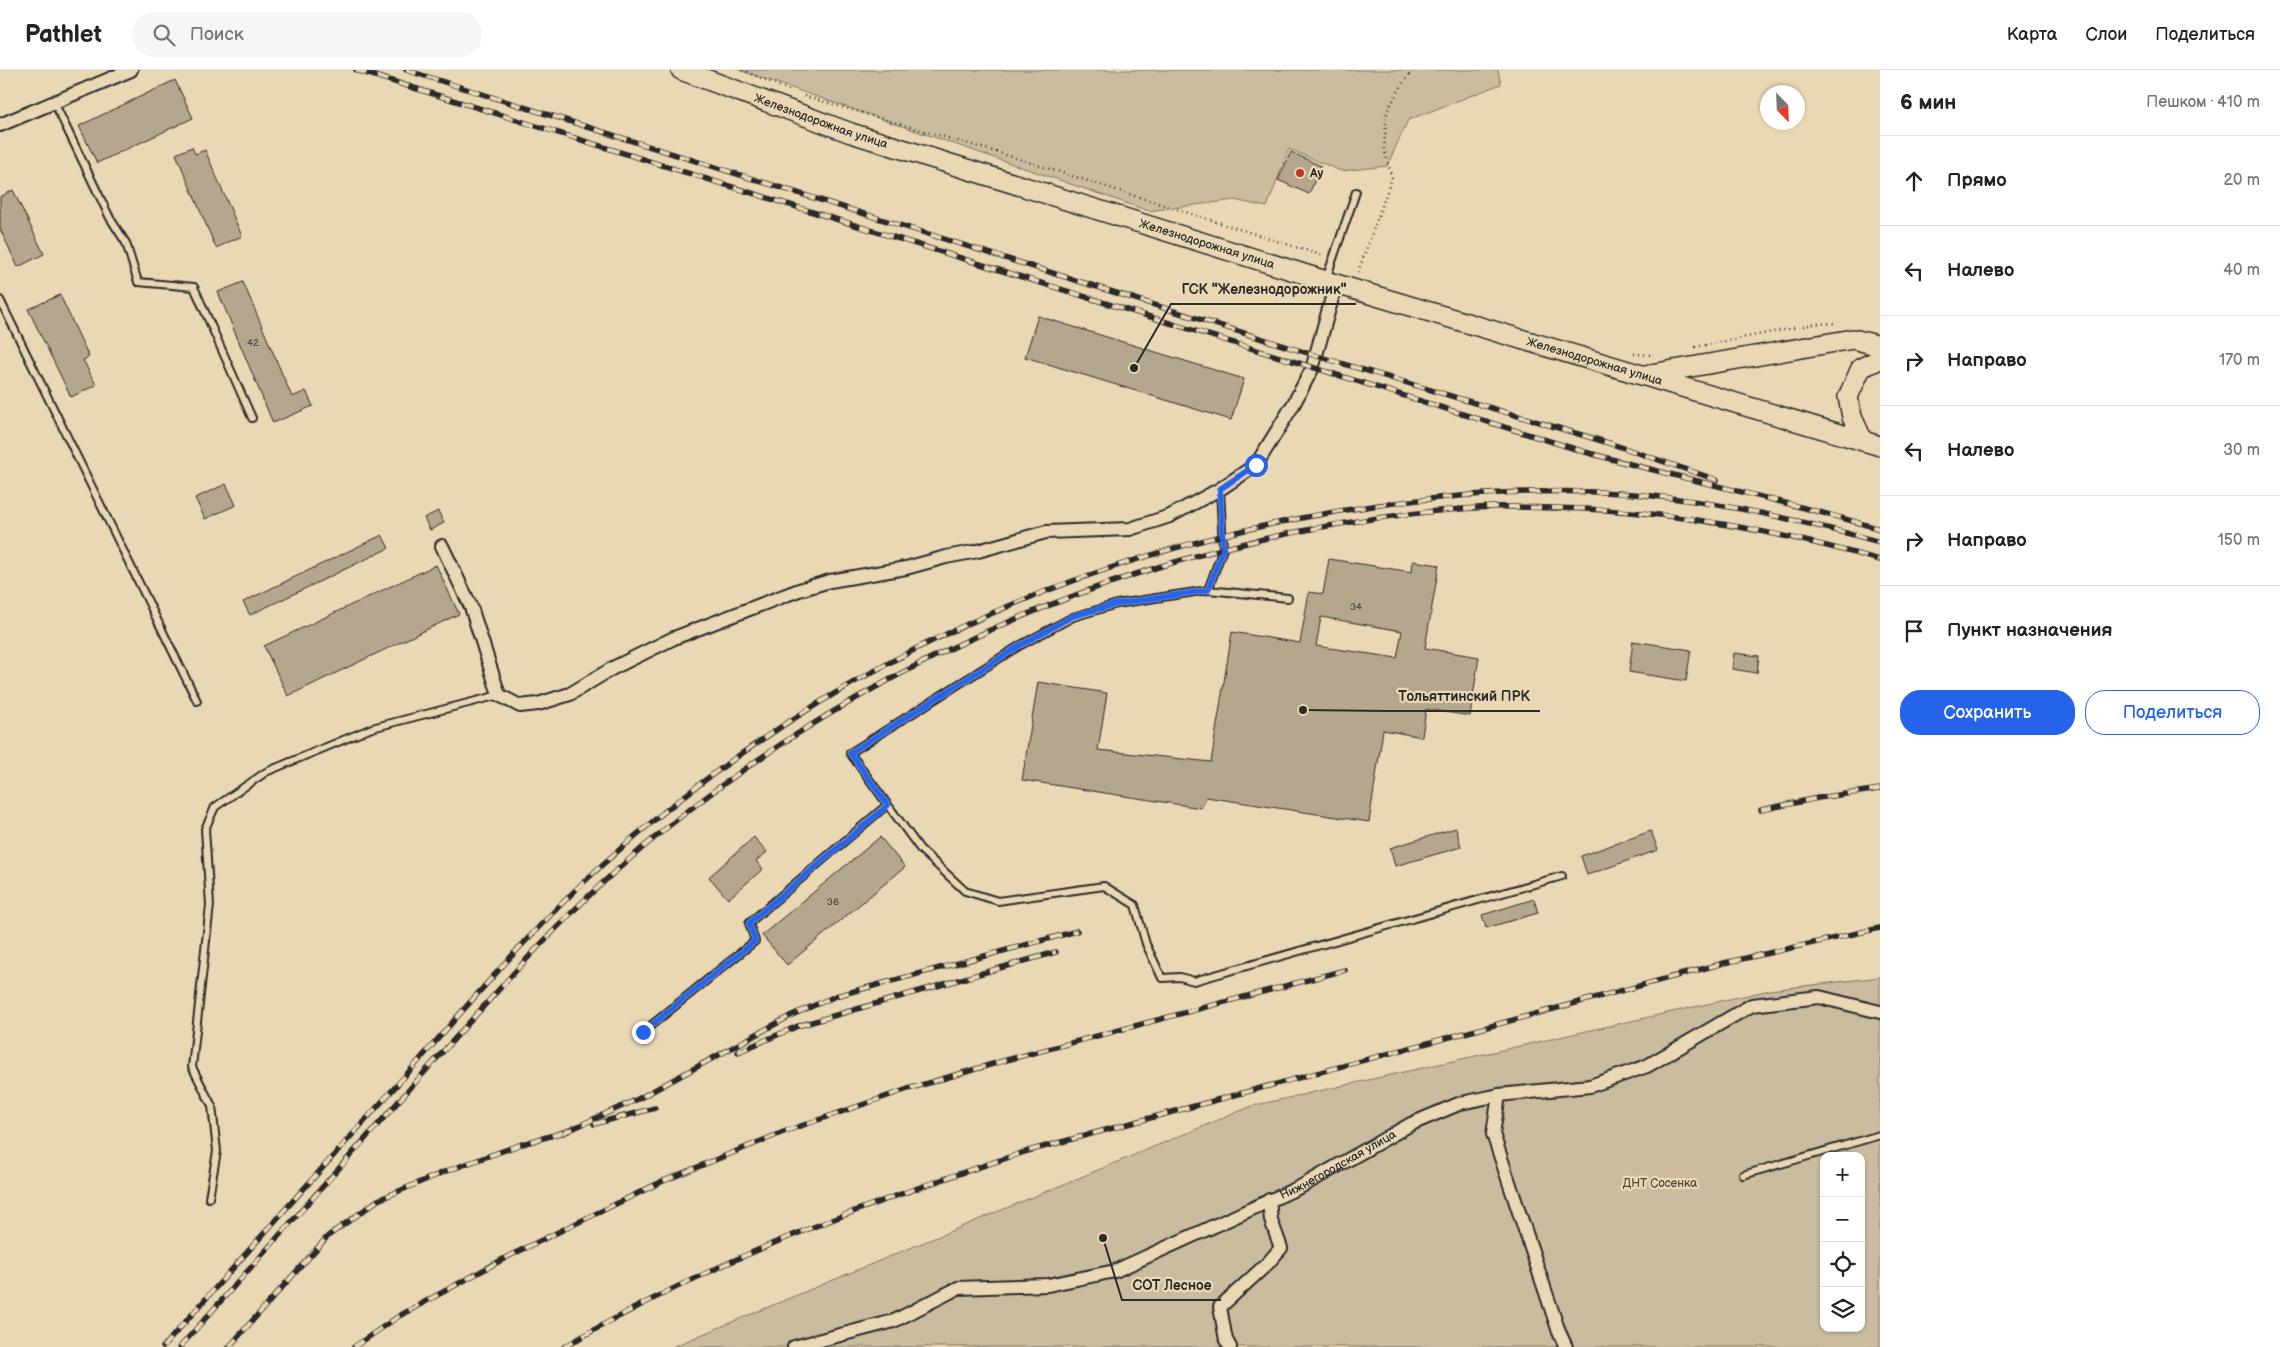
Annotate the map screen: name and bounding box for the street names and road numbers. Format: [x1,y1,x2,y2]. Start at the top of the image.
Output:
street label: Железнодорожная улица [752,91,890,152]
street label: Железнодорожная улица [1137,216,1276,272]
street label: Железнодорожная улица [1525,334,1664,389]
street label: Нижнегородская улица [1278,1127,1399,1203]

